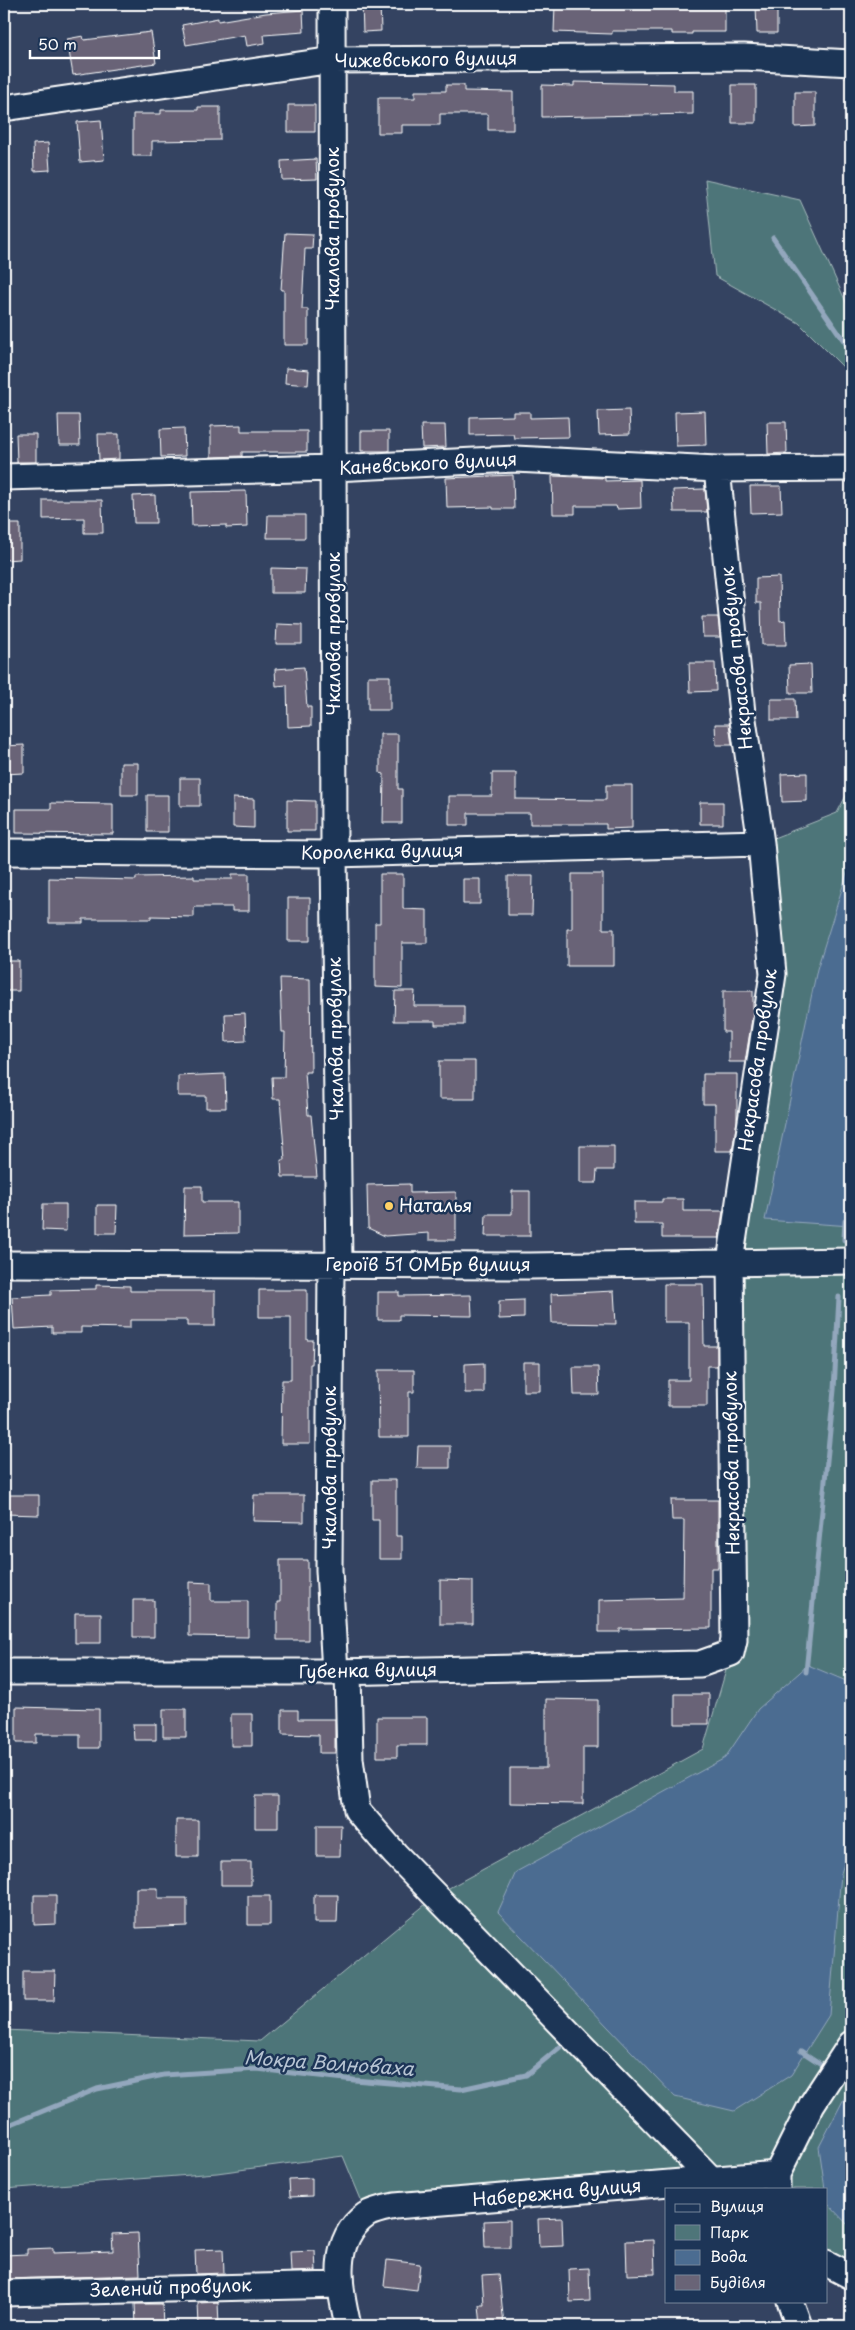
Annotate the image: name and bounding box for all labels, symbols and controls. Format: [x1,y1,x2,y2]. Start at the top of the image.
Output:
scale bar [30,28,159,60]
text: 50 m [38,32,77,55]
street label: Чижевського вулиця [334,43,518,74]
street label: Чкалова провулок [318,147,345,311]
street label: Каневського вулиця [338,444,518,481]
street label: Чкалова провулок [319,552,346,716]
street label: Некрасова провулок [712,565,759,751]
street label: Короленка вулиця [300,836,464,865]
street label: Чкалова провулок [320,957,349,1121]
street label: Некрасова провулок [730,967,783,1153]
place label: Наталья [399,1191,472,1218]
marker: Наталья [383,1200,395,1212]
street label: Героїв 51 ОМБр вулиця [325,1250,531,1277]
street label: Некрасова провулок [715,1371,746,1555]
street label: Чкалова провулок [315,1386,342,1550]
street label: Губенка вулиця [298,1655,437,1684]
water label: Мокра Волноваха [243,2042,416,2082]
street label: Набережна вулиця [471,2171,643,2212]
legend [665,2188,828,2302]
text: Вулиця [710,2194,764,2217]
text: Парк [710,2220,749,2243]
text: Вода [710,2244,748,2267]
street label: Зелений провулок [90,2270,253,2303]
text: Будівля [710,2270,766,2293]

